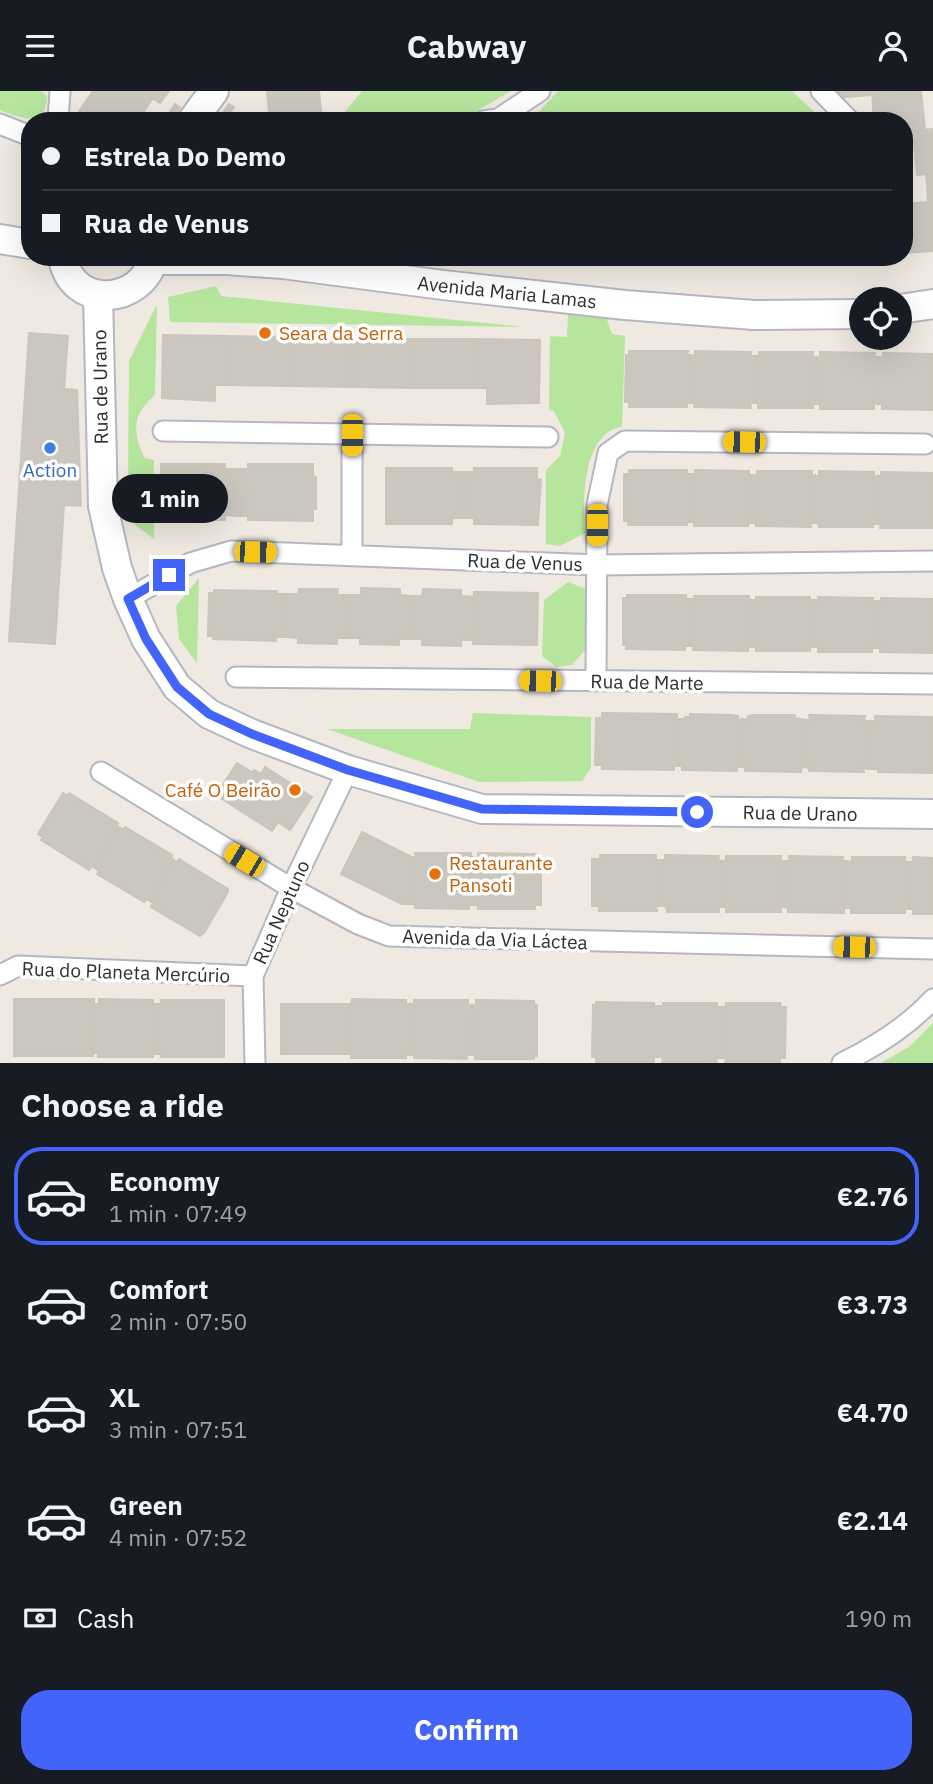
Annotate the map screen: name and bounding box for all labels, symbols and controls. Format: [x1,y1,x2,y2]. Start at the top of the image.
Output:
text: Cabway [407,25,526,67]
icon: menu [21,27,59,65]
icon: person [874,27,912,65]
text: Estrela Do Demo [84,139,286,173]
text: Rua de Venus [84,206,249,240]
street label: Avenida Maria Lamas [416,271,598,313]
map controls [849,287,912,350]
button: locate [849,287,912,350]
place label: Seara da Serra [279,321,403,345]
marker: Seara da Serra [257,325,273,341]
street label: Rua de Urano [87,329,113,445]
car [342,414,363,456]
car [723,431,766,453]
marker: Action [42,440,58,456]
place label: Action [23,458,77,482]
callout: 1 min [111,473,227,523]
text: 1 min [140,483,200,513]
car [587,504,608,546]
car [234,541,277,563]
street label: Rua de Venus [467,548,583,576]
route end [153,559,185,591]
street label: Rua de Marte [590,669,704,695]
car [519,670,562,692]
place label: Café O Beirão [165,778,281,802]
marker: Café O Beirão [287,782,303,798]
route start [681,796,713,828]
street label: Rua de Urano [742,800,858,826]
car [221,840,268,880]
place label: Restaurante Pansoti [449,851,553,897]
street label: Rua Neptuno [247,856,315,968]
marker: Restaurante Pansoti [427,866,443,882]
street label: Avenida da Via Láctea [402,924,588,954]
car [833,936,876,958]
street label: Rua do Planeta Mercúrio [21,956,231,988]
text: Choose a ride [21,1084,224,1126]
text: Economy [109,1164,220,1198]
icon: car [25,1165,88,1228]
text: €2.76 [837,1179,908,1213]
text: 1 min · 07:49 [109,1198,247,1228]
text: Comfort [109,1272,208,1306]
icon: car [25,1273,88,1336]
text: €3.73 [837,1287,908,1321]
text: 2 min · 07:50 [109,1306,247,1336]
text: XL [109,1380,140,1414]
icon: car [25,1381,88,1444]
text: €4.70 [837,1395,908,1429]
text: 3 min · 07:51 [109,1414,247,1444]
text: Green [109,1488,183,1522]
icon: car [25,1489,88,1552]
text: €2.14 [837,1503,908,1537]
text: 4 min · 07:52 [109,1522,247,1552]
icon: cash [21,1599,59,1637]
text: Cash [77,1601,134,1635]
text: 190 m [845,1603,912,1633]
button: Confirm [21,1690,912,1770]

